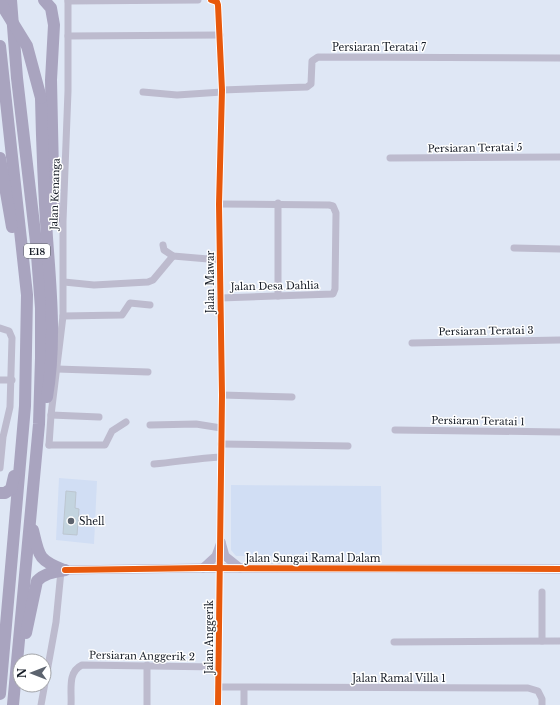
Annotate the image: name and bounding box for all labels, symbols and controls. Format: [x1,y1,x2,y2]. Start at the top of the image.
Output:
street label: Persiaran Teratai 7 [332,41,427,54]
street label: Persiaran Teratai 5 [428,141,523,155]
street label: Jalan Kenanga [47,157,63,232]
road number: E18 [24,244,50,258]
street label: Jalan Mawar [204,250,217,315]
street label: Jalan Desa Dahlia [229,279,320,293]
street label: Persiaran Teratai 3 [438,324,534,338]
street label: Persiaran Teratai 1 [431,414,525,428]
place label: Shell [79,515,105,528]
marker: Shell [66,516,76,526]
street label: Jalan Sungai Ramal Dalam [243,552,381,565]
street label: Jalan Anggerik [203,599,216,676]
street label: Persiaran Anggerik 2 [89,649,195,663]
north arrow [12,653,52,693]
text: N [15,667,29,678]
street label: Jalan Ramal Villa 1 [350,672,446,685]

